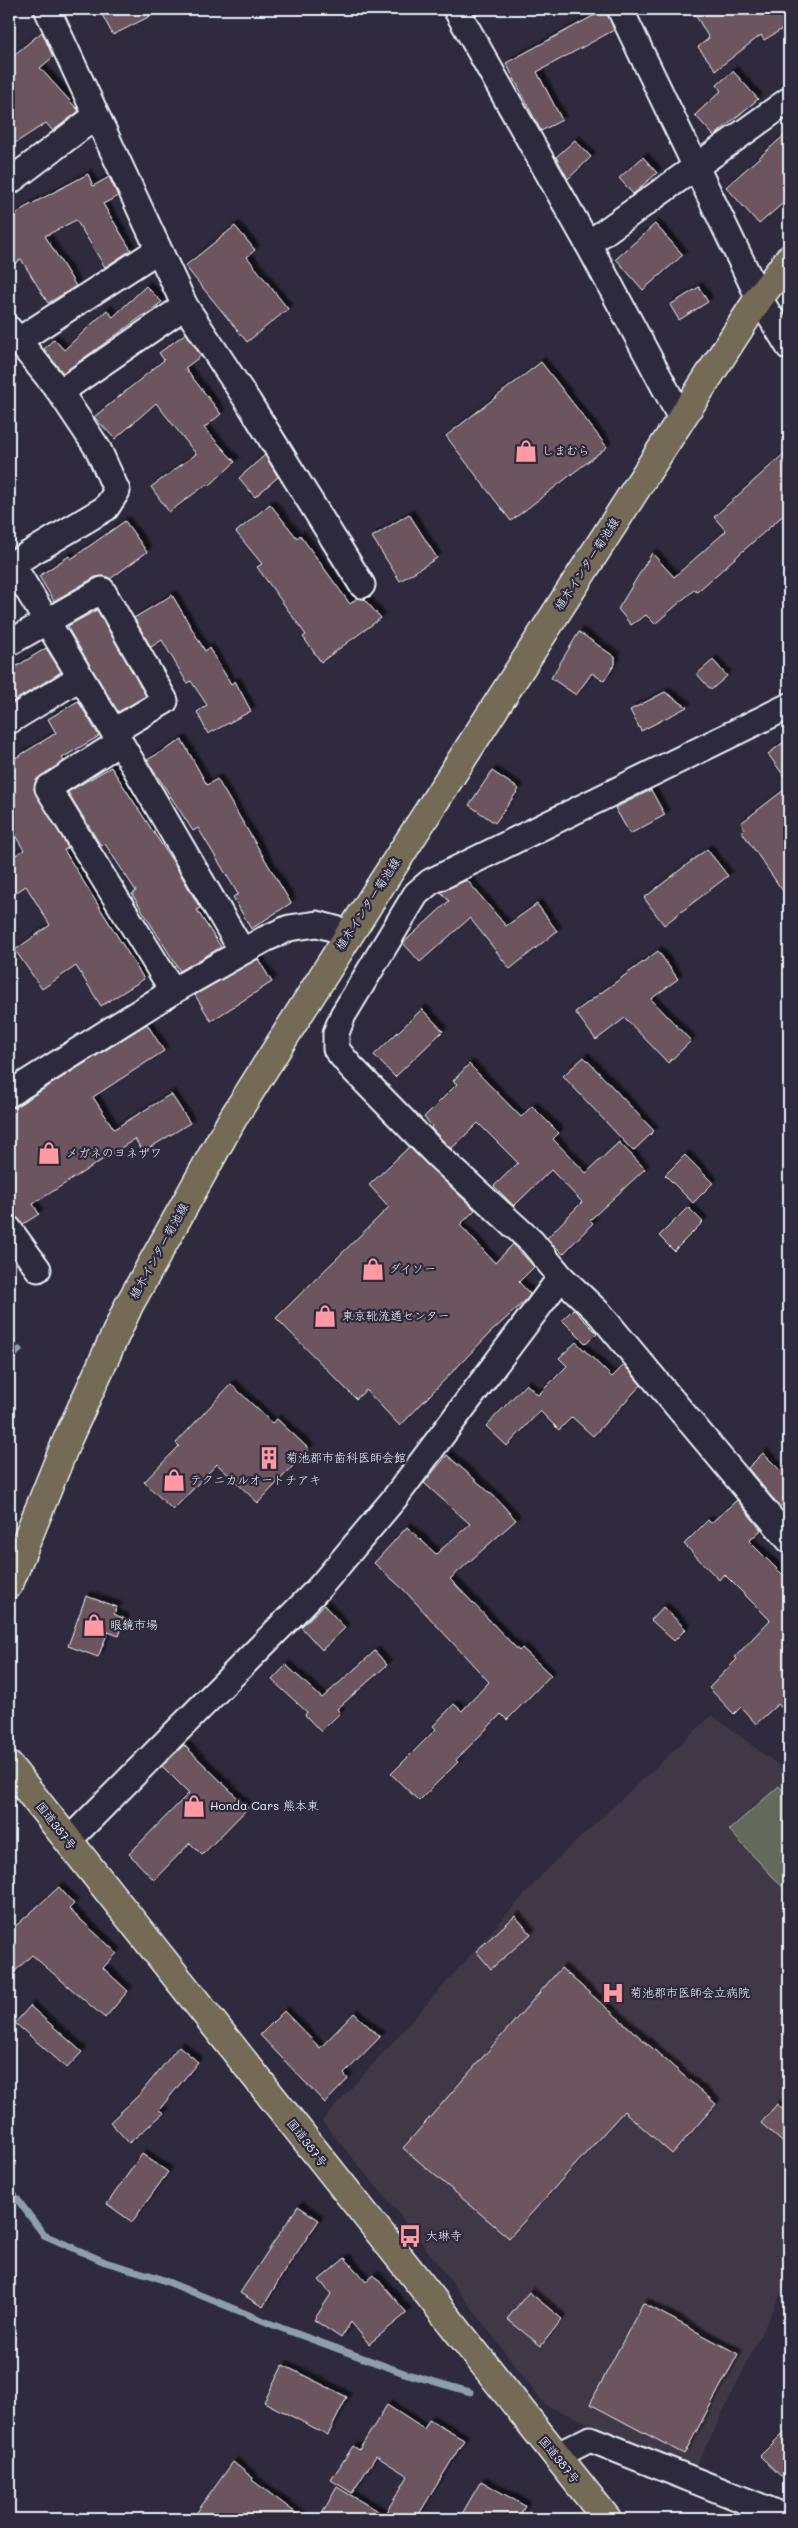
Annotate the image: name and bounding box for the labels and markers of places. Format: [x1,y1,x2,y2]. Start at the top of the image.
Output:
shop icon: しまむら [513,438,539,464]
place label: しまむら [542,442,590,458]
shop icon: メガネのヨネザワ [36,1140,62,1166]
place label: メガネのヨネザワ [66,1144,162,1160]
shop icon: ダイソー [360,1256,386,1282]
place label: ダイソー [389,1260,436,1276]
shop icon: 東京靴流通センター [312,1303,338,1329]
place label: 東京靴流通センター [342,1307,450,1323]
building icon: 菊池郡市歯科医師会館 [256,1445,282,1471]
place label: 菊池郡市歯科医師会館 [286,1449,406,1465]
shop icon: テクニカルオートチアキ [161,1467,187,1493]
place label: テクニカルオートチアキ [190,1471,321,1487]
shop icon: 眼鏡市場 [81,1612,107,1638]
place label: 眼鏡市場 [110,1616,158,1632]
shop icon: Honda Cars 熊本東 [181,1793,207,1819]
place label: Honda Cars 熊本東 [210,1797,319,1813]
hospital icon: 菊池郡市医師会立病院 [600,1980,626,2006]
place label: 菊池郡市医師会立病院 [630,1984,750,2000]
bus stop icon: 大琳寺 [397,2223,423,2249]
place label: 大琳寺 [426,2227,462,2243]

